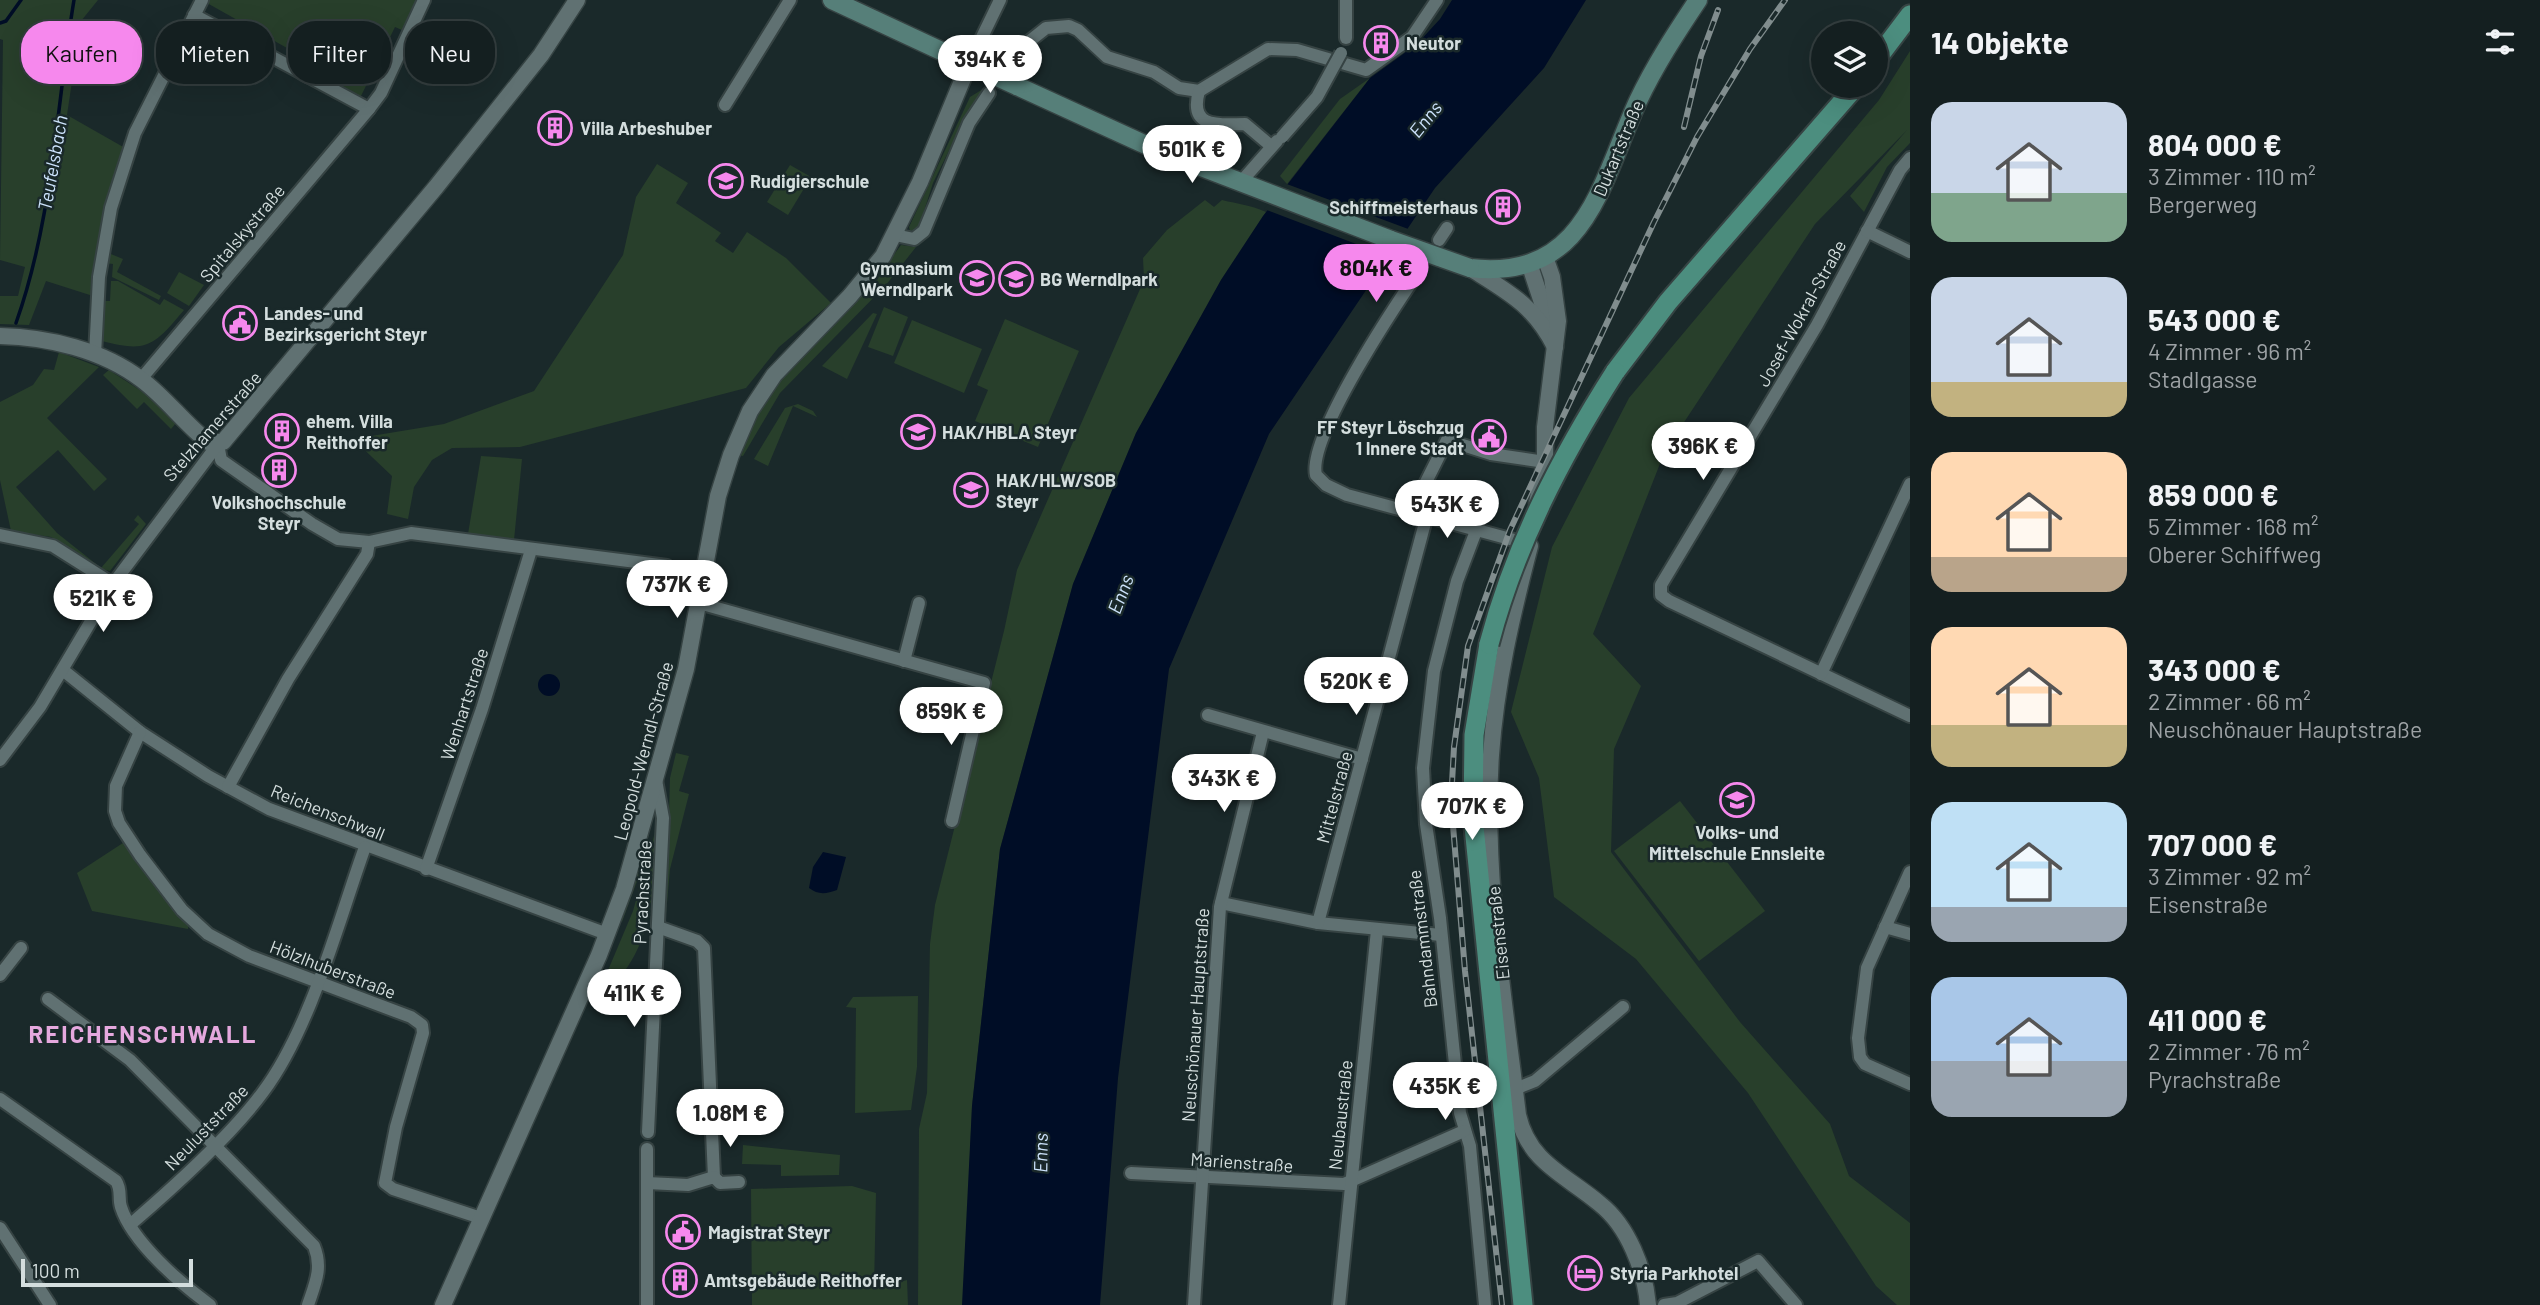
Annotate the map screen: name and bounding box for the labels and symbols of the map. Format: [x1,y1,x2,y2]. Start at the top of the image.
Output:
building icon: Neutor [1362,24,1400,62]
place label: Neutor [1406,32,1461,54]
pin: 394K € [933,36,1047,95]
water label: Enns [1404,96,1447,142]
street label: Dukartstraße [1588,97,1648,199]
building icon: Villa Arbeshuber [536,109,574,147]
water label: Teufelsbach [32,113,72,213]
place label: Villa Arbeshuber [580,117,712,139]
pin: 501K € [1135,125,1249,185]
school or university icon: Rudigierschule [707,162,745,200]
place label: Rudigierschule [750,170,870,192]
street label: Spitalskystraße [195,180,289,286]
building icon: Schiffmeisterhaus [1484,188,1522,226]
place label: Schiffmeisterhaus [1329,196,1478,218]
street label: Josef-Wokral-Straße [1752,236,1850,390]
pin: 804K € [1319,244,1433,304]
place label: Gymnasium Werndlpark [860,257,953,300]
school or university icon: Gymnasium Werndlpark [958,259,996,297]
school or university icon: BG Werndlpark [997,260,1035,298]
place label: BG Werndlpark [1040,268,1158,290]
place label: Landes- und Bezirksgericht Steyr [264,302,427,345]
public building icon: Landes- und Bezirksgericht Steyr [221,304,259,342]
street label: Stelzhamerstraße [158,366,266,486]
place label: ehem. Villa Reithoffer [306,410,393,453]
building icon: ehem. Villa Reithoffer [263,412,301,450]
school or university icon: HAK/HBLA Steyr [899,413,937,451]
place label: FF Steyr Löschzug 1 Innere Stadt [1317,416,1464,459]
public building icon: FF Steyr Löschzug 1 Innere Stadt [1470,418,1508,456]
place label: HAK/HBLA Steyr [942,421,1077,443]
pin: 396K € [1646,422,1760,482]
building icon: Volkshochschule Steyr [260,451,298,489]
place label: HAK/HLW/SOB Steyr [996,469,1116,512]
school or university icon: HAK/HLW/SOB Steyr [952,471,990,509]
pin: 543K € [1390,480,1504,540]
place label: Volkshochschule Steyr [212,491,347,534]
pin: 737K € [620,560,734,620]
water label: Enns [1102,571,1138,617]
pin: 521K € [46,574,160,634]
street label: Wenhartstraße [435,645,493,763]
pin: 520K € [1299,658,1413,717]
street label: Leopold-Werndl-Straße [609,659,677,843]
pin: 859K € [894,688,1008,747]
street label: Mittelstraße [1311,748,1357,846]
pin: 343K € [1167,754,1281,814]
street label: Reichenschwall [268,779,388,845]
school or university icon: Volks- und Mittelschule Ennsleite [1718,781,1756,819]
pin: 707K € [1415,782,1529,842]
place label: Volks- und Mittelschule Ennsleite [1649,821,1825,864]
street label: Pyrachstraße [628,839,656,945]
street label: Bahndammstraße [1403,869,1441,1009]
street label: Eisenstraße [1482,885,1514,981]
street label: Neuschönauer Hauptstraße [1177,907,1213,1123]
street label: Hölzlhuberstraße [267,935,399,1003]
pin: 411K € [577,970,691,1029]
district label: REICHENSCHWALL [29,1019,257,1048]
street label: Neubaustraße [1323,1059,1357,1171]
pin: 435K € [1388,1062,1502,1122]
street label: Neuluststraße [160,1079,252,1175]
pin: 1.08M € [665,1090,795,1149]
water label: Enns [1028,1133,1052,1173]
street label: Marienstraße [1190,1147,1294,1177]
public building icon: Magistrat Steyr [664,1213,702,1251]
place label: Magistrat Steyr [708,1221,830,1243]
hotel icon: Styria Parkhotel [1566,1254,1604,1292]
scale bar [21,1256,192,1288]
building icon: Amtsgebäude Reithoffer [661,1261,699,1299]
place label: Styria Parkhotel [1610,1262,1738,1284]
place label: Amtsgebäude Reithoffer [704,1269,902,1291]

